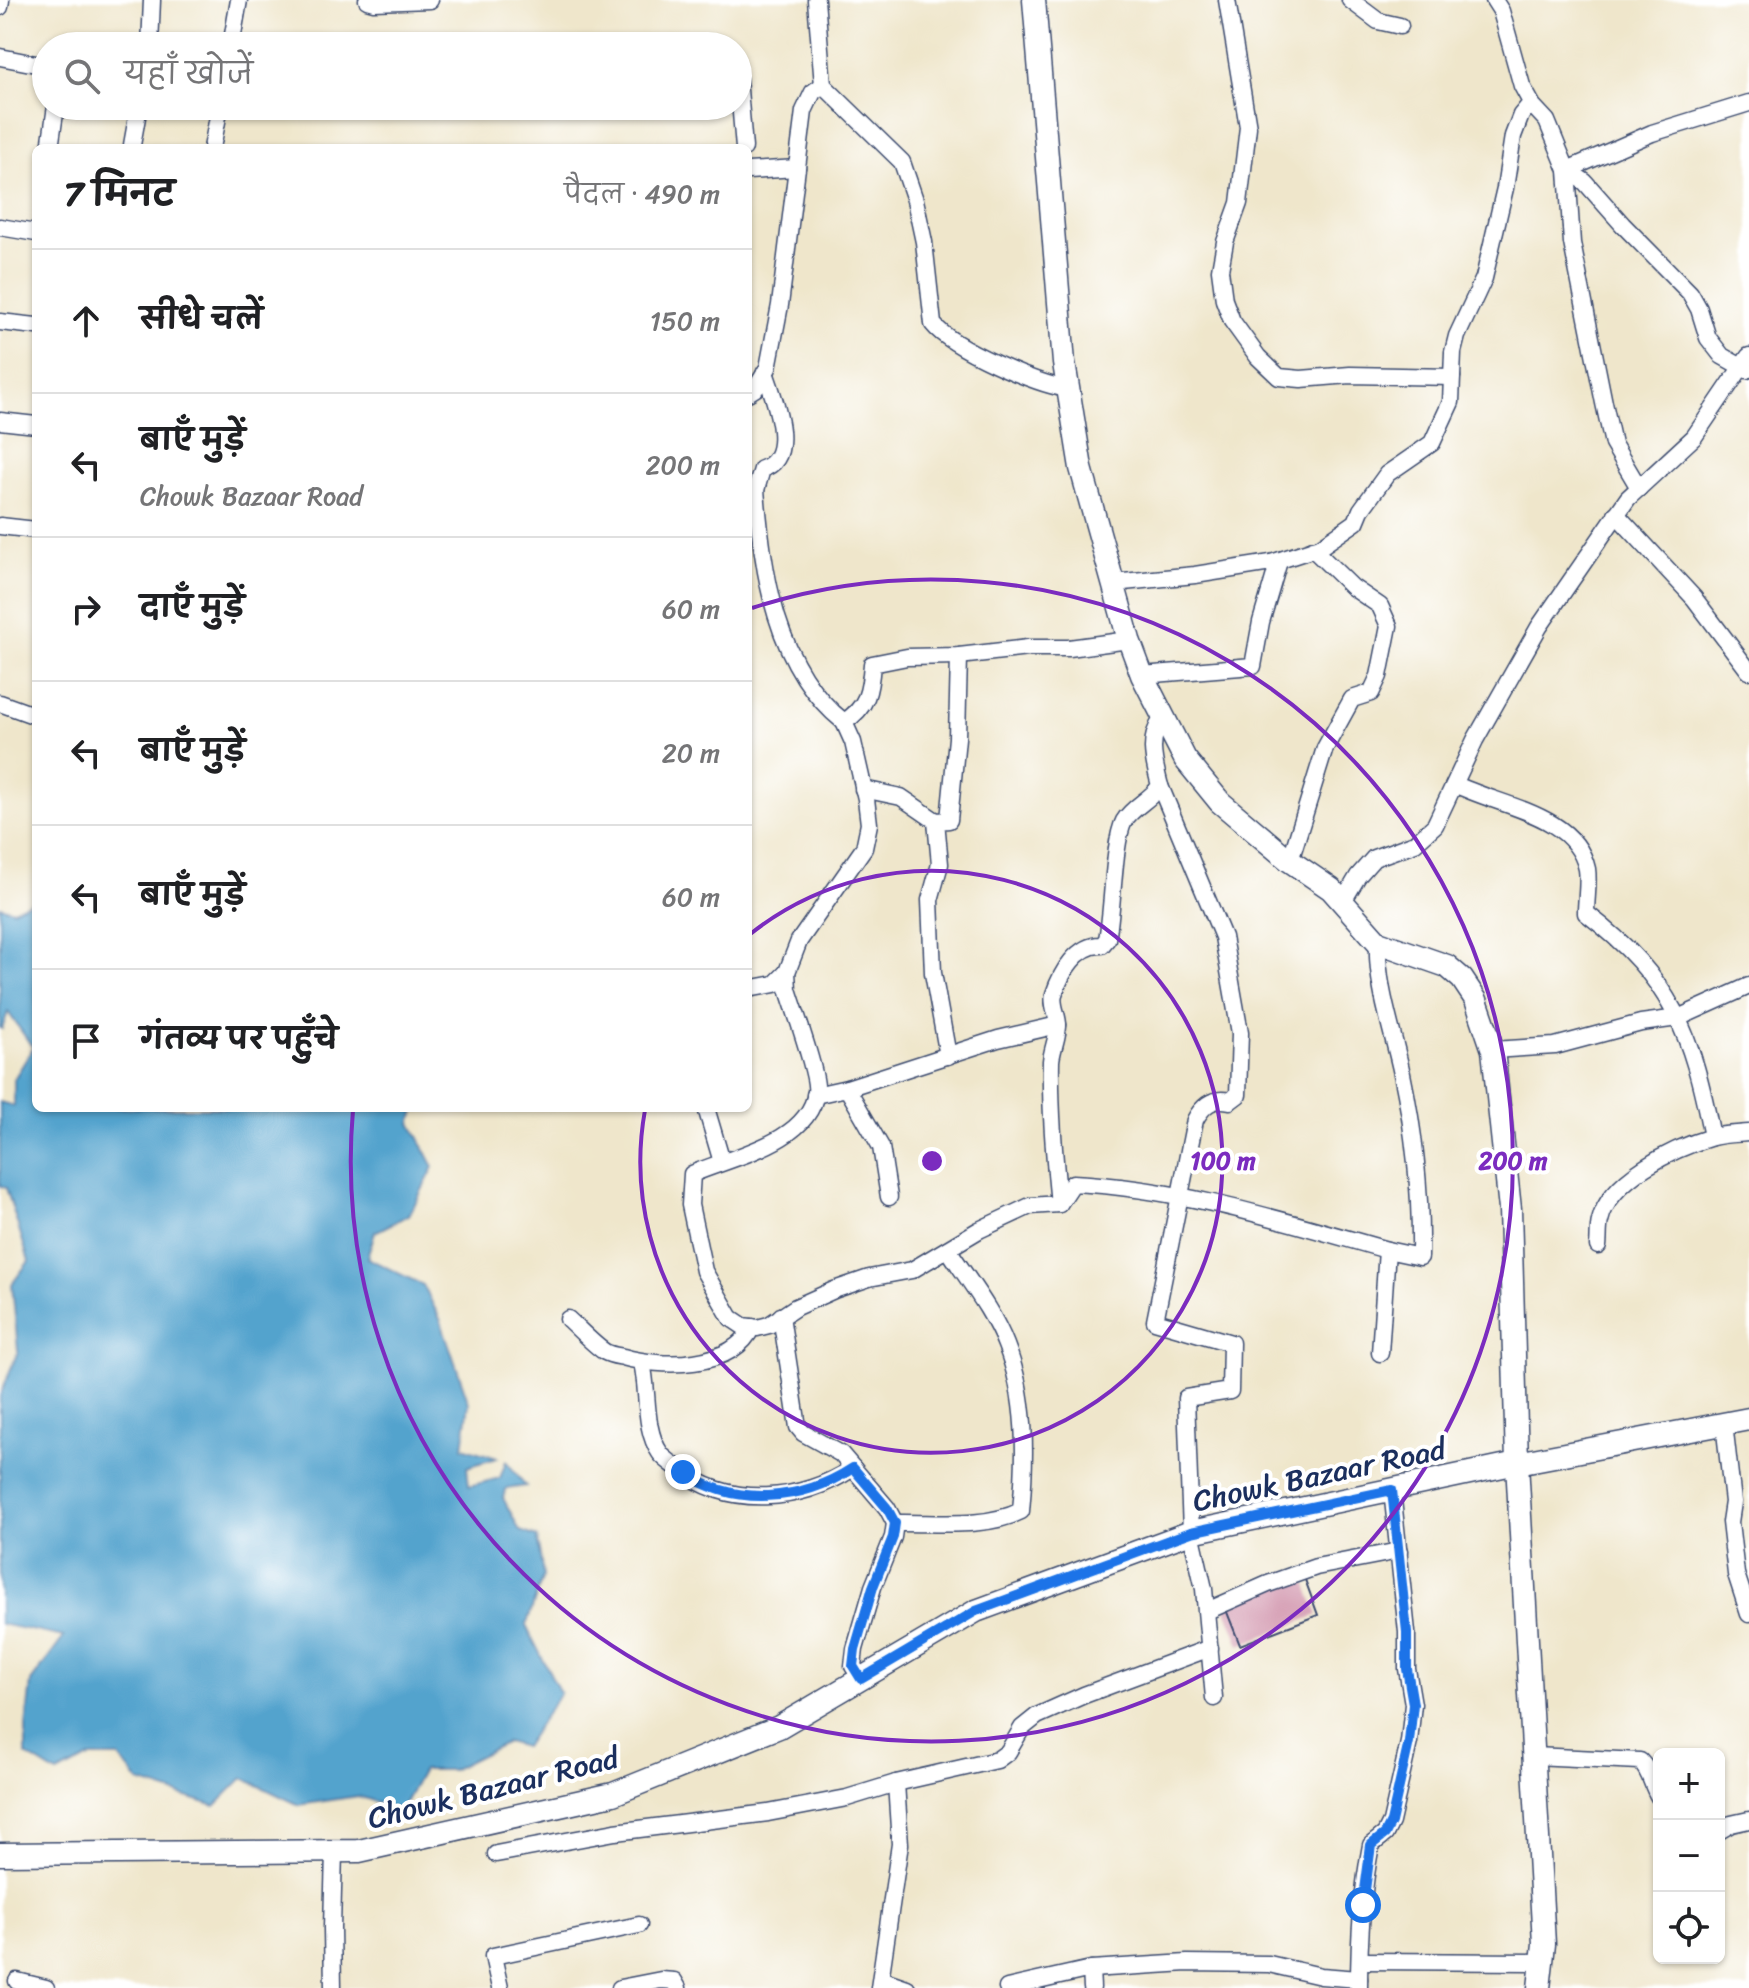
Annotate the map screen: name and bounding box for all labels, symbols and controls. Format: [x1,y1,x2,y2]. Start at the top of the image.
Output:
search box [32,32,752,120]
text: यहाँ खोजें [124,47,253,101]
icon: search [60,54,104,98]
text: 7 मिनट [64,164,175,224]
text: पैदल · 490 m [564,171,720,217]
text: सीधे चलें [140,292,263,346]
text: 150 m [650,298,720,344]
icon: ahead [64,299,108,343]
text: बाएँ मुड़ें [140,413,245,467]
text: 200 m [645,442,720,488]
icon: left [64,443,108,487]
text: Chowk Bazaar Road [140,473,363,519]
text: दाएँ मुड़ें [140,580,245,634]
text: 60 m [662,586,720,632]
icon: right [64,587,108,631]
text: बाएँ मुड़ें [140,724,245,778]
text: 20 m [662,730,720,776]
icon: left [64,731,108,775]
text: बाएँ मुड़ें [140,868,245,922]
text: 60 m [662,874,720,920]
icon: left [64,875,108,919]
text: गंतव्य पर पहुँचे [140,1012,338,1066]
icon: arrive [64,1019,108,1063]
text: 100 m [1190,1140,1256,1182]
text: 200 m [1478,1140,1548,1182]
centre of rings [918,1147,946,1175]
street label: Chowk Bazaar Road [1188,1421,1453,1528]
route end [665,1454,701,1490]
street label: Chowk Bazaar Road [362,1730,626,1845]
map controls [1653,1748,1725,1964]
button: + [1653,1748,1725,1820]
button: − [1653,1820,1725,1892]
route start [1345,1887,1381,1923]
button: locate [1653,1892,1725,1964]

